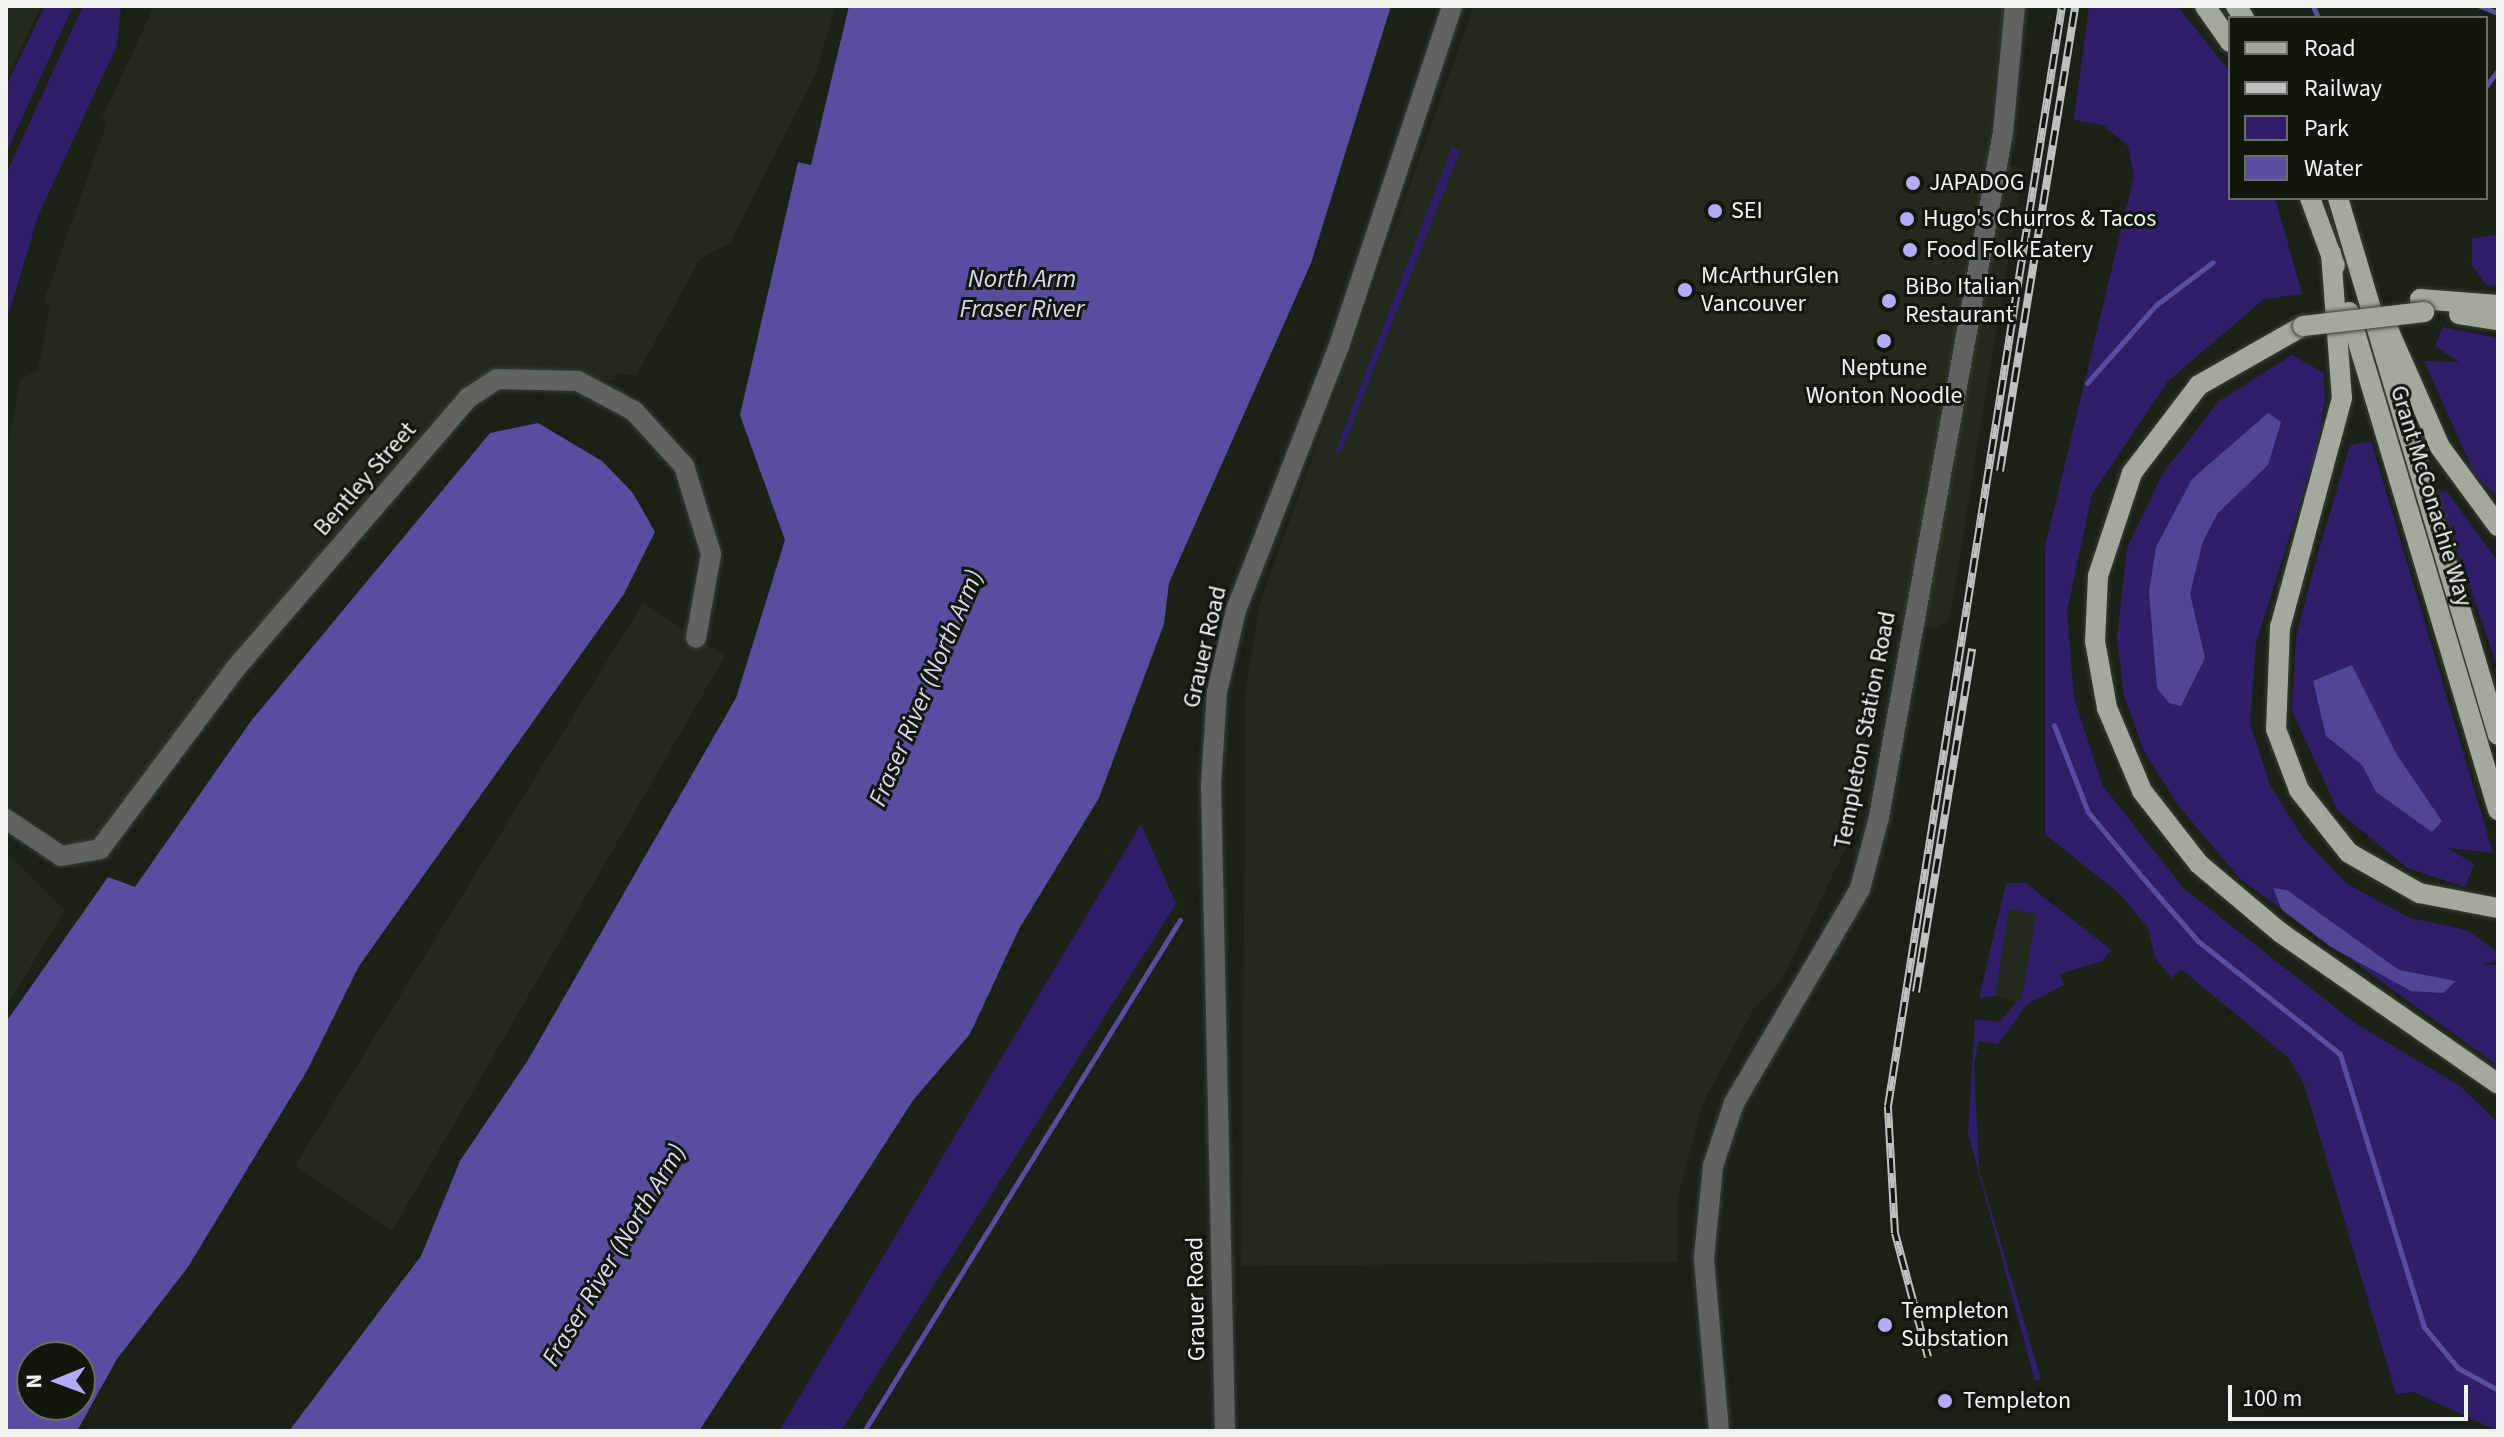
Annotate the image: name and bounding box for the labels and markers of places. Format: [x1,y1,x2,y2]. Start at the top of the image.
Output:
place label: JAPADOG [1929,169,2025,197]
marker: JAPADOG [1904,174,1922,192]
place label: SEI [1731,197,1763,225]
marker: SEI [1706,202,1724,220]
place label: Hugo's Churros & Tacos [1923,205,2156,233]
marker: Hugo's Churros & Tacos [1898,210,1916,228]
place label: Food Folk Eatery [1926,236,2093,264]
marker: Food Folk Eatery [1901,241,1919,259]
place label: McArthurGlen Vancouver [1701,262,1839,318]
place label: BiBo Italian Restaurant [1905,273,2020,329]
marker: McArthurGlen Vancouver [1676,281,1694,299]
marker: BiBo Italian Restaurant [1880,292,1898,310]
marker: Neptune Wonton Noodle [1875,332,1893,350]
place label: Neptune Wonton Noodle [1806,354,1962,410]
place label: Templeton Substation [1901,1297,2009,1353]
marker: Templeton Substation [1876,1316,1894,1334]
place label: Templeton [1963,1387,2071,1415]
marker: Templeton [1934,1390,1956,1412]

